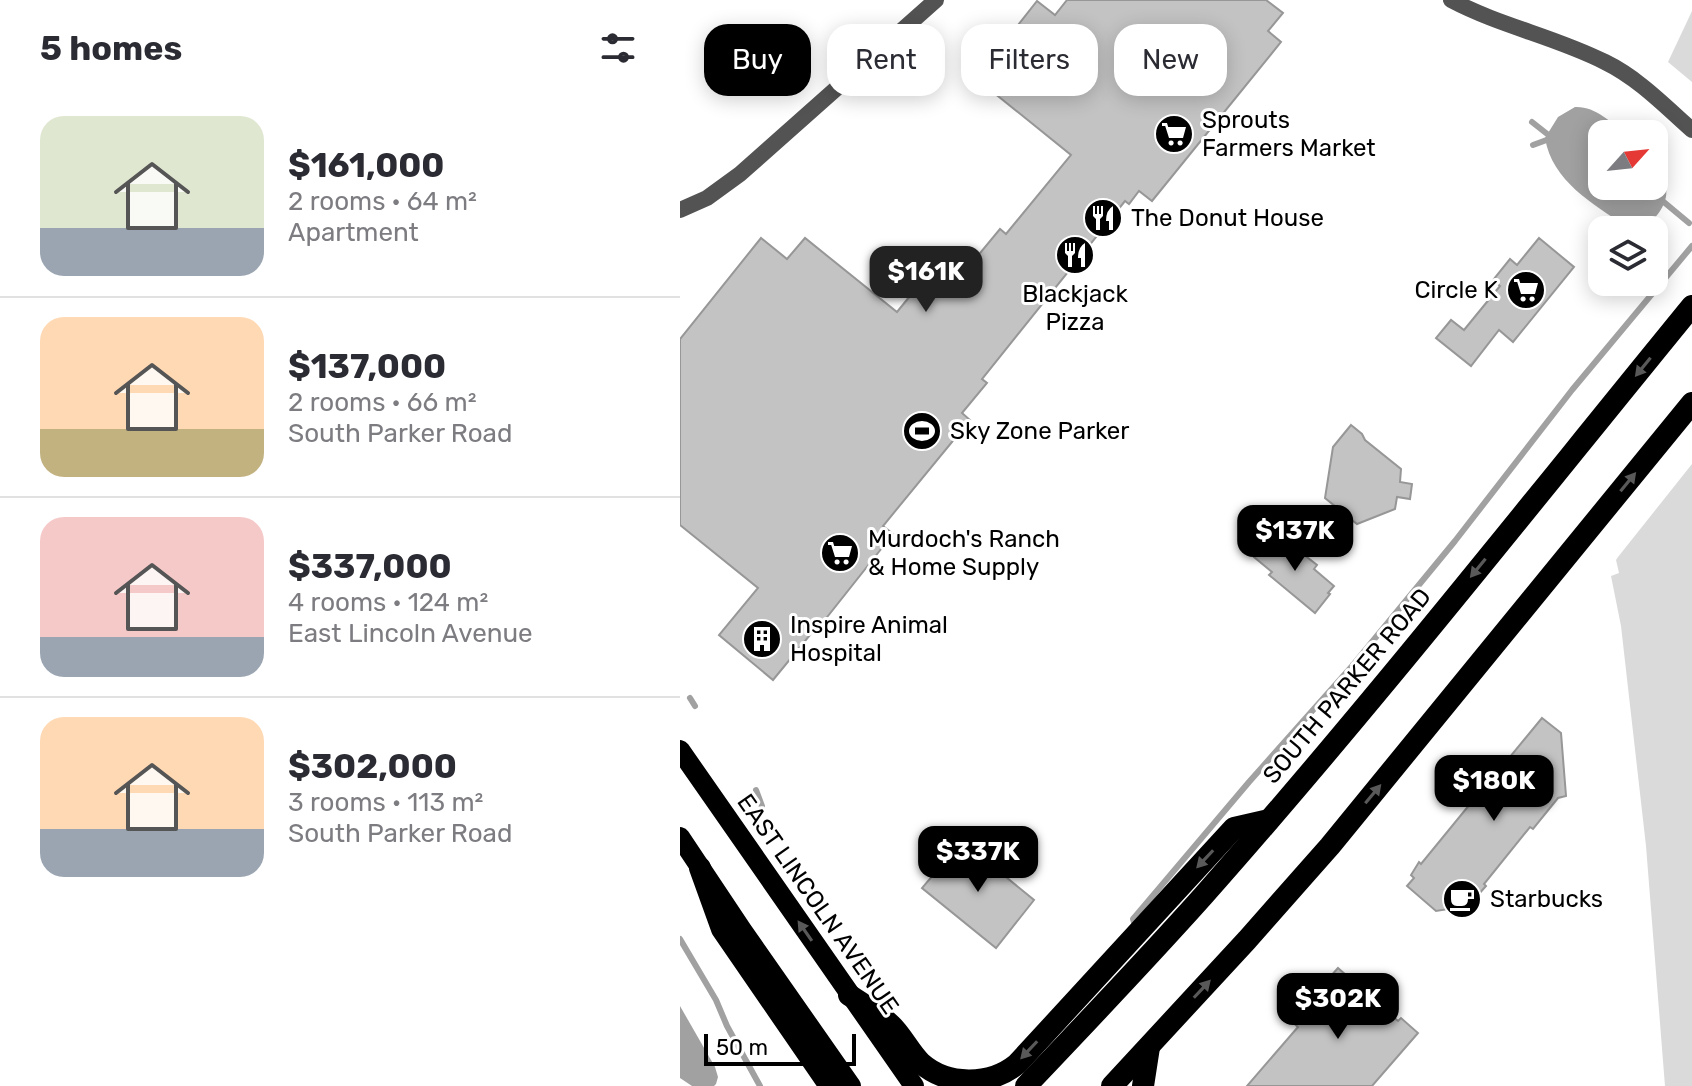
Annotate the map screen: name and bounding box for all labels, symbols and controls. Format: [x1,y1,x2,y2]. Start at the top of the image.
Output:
chip: Buy [704,24,811,96]
chip: Rent [827,24,945,96]
chip: Filters [961,24,1098,96]
chip: New [1114,24,1227,96]
icon: filters [596,26,640,70]
text: 5 homes [40,28,182,69]
place label: Sprouts Farmers Market [1202,106,1376,162]
supermarket icon: Sprouts Farmers Market [1153,113,1195,155]
north arrow [1588,120,1668,200]
map controls [1588,120,1668,296]
text: $161,000 [288,145,445,186]
icon: home [104,148,200,244]
text: 2 rooms · 64 m² [288,186,477,217]
restaurant icon: The Donut House [1082,197,1124,239]
place label: The Donut House [1131,204,1324,232]
button: layers [1588,216,1668,296]
text: Apartment [288,217,419,248]
restaurant icon: Blackjack Pizza [1054,234,1096,276]
pin: $161K [870,246,982,314]
text: $161K [888,256,964,287]
supermarket icon: Circle K [1505,269,1547,311]
place label: Circle K [1414,276,1499,304]
place label: Blackjack Pizza [1022,280,1128,336]
text: $137,000 [288,346,446,387]
icon: home [104,349,200,445]
one-way arrow [1635,357,1651,377]
text: 2 rooms · 66 m² [288,387,477,418]
sports icon: Sky Zone Parker [901,410,943,452]
place label: Sky Zone Parker [950,417,1129,445]
text: South Parker Road [288,418,512,449]
one-way arrow [1619,472,1636,492]
pin: $137K [1239,505,1351,573]
text: $137K [1255,515,1335,546]
place label: Murdoch's Ranch & Home Supply [868,525,1060,581]
supermarket icon: Murdoch's Ranch & Home Supply [819,532,861,574]
text: $337,000 [288,546,452,587]
icon: home [104,549,200,645]
one-way arrow [1470,558,1487,578]
street label: SOUTH PARKER ROAD [1257,583,1437,789]
text: 4 rooms · 124 m² [288,587,488,618]
place label: Inspire Animal Hospital [790,611,948,667]
text: East Lincoln Avenue [288,618,533,649]
building icon: Inspire Animal Hospital [741,618,783,660]
text: $302,000 [288,746,457,787]
icon: home [104,749,200,845]
pin: $180K [1438,755,1550,823]
text: $180K [1453,765,1535,796]
one-way arrow [1364,784,1381,804]
text: 3 rooms · 113 m² [288,787,483,818]
street label: EAST LINCOLN AVENUE [731,789,905,1019]
text: South Parker Road [288,818,512,849]
pin: $337K [922,826,1034,894]
text: $337K [936,836,1020,867]
one-way arrow [1197,849,1215,868]
cafe icon: Starbucks [1441,878,1483,920]
place label: Starbucks [1490,885,1603,913]
one-way arrow [798,920,813,941]
pin: $302K [1282,973,1394,1041]
one-way arrow [1192,980,1210,999]
text: $302K [1295,983,1381,1014]
scale bar [704,1030,856,1066]
text: 50 m [716,1034,768,1061]
one-way arrow [1020,1040,1038,1060]

